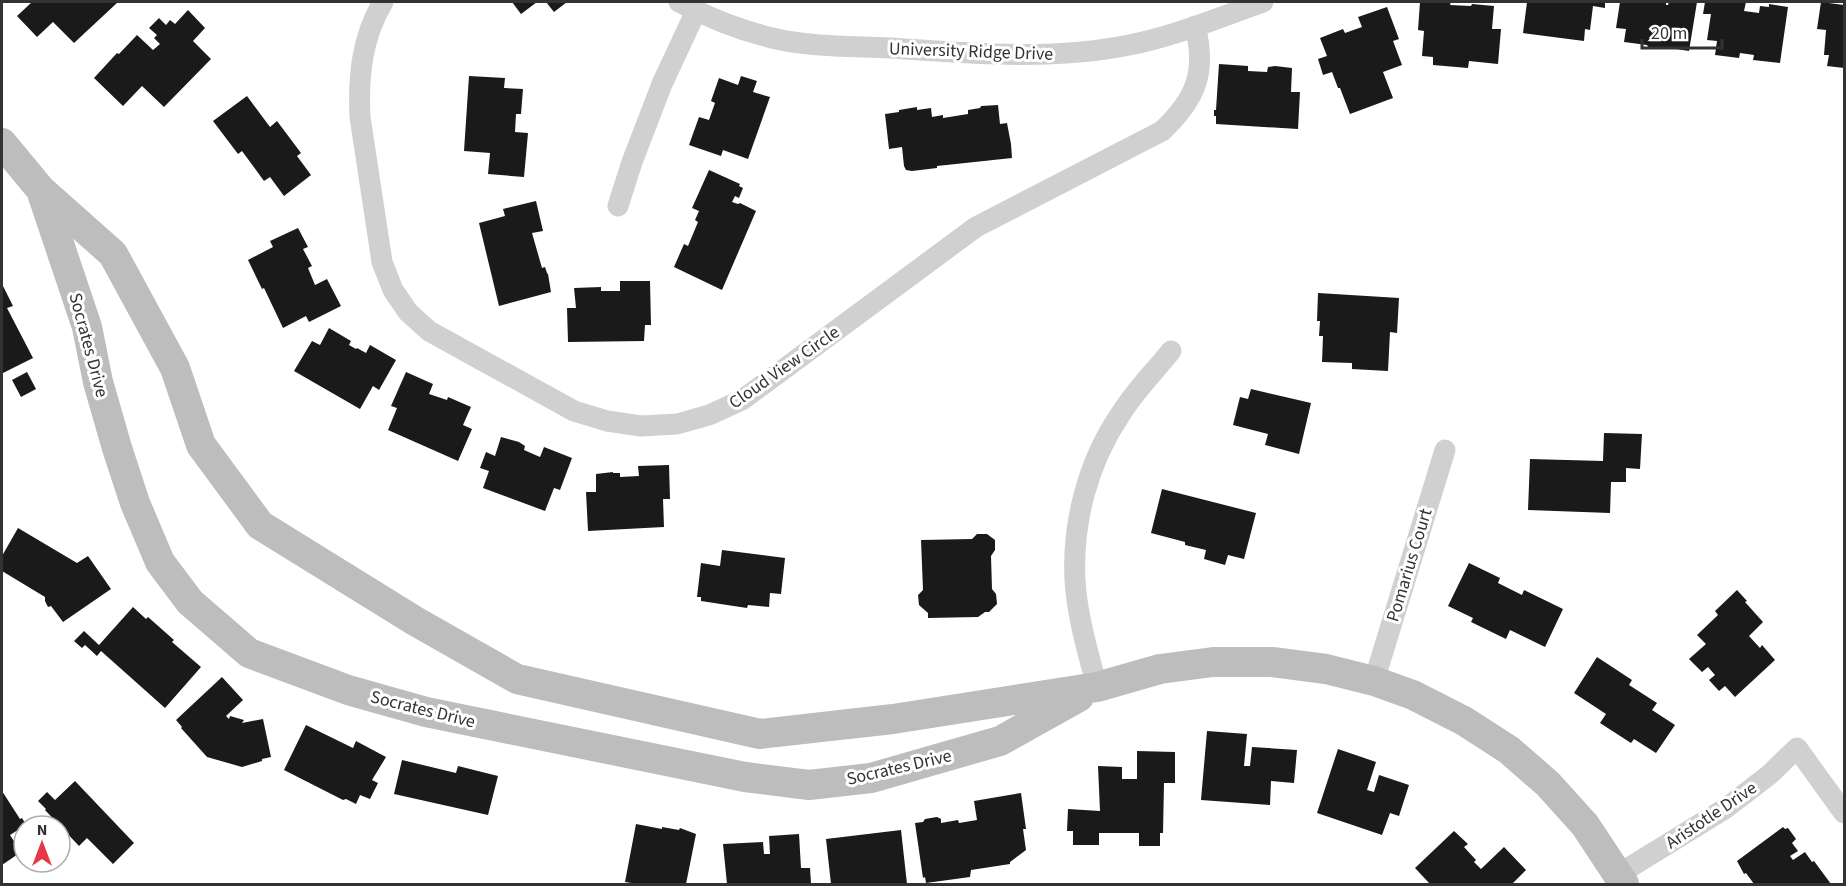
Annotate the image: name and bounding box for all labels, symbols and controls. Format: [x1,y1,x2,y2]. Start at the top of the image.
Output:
scale bar [1642,12,1722,50]
text: 20 m [1651,21,1687,46]
street label: University Ridge Drive [888,36,1054,67]
street label: Socrates Drive [63,290,114,400]
street label: Cloud View Circle [724,320,845,415]
street label: Pomarius Court [1380,505,1439,625]
street label: Socrates Drive [368,684,478,735]
street label: Socrates Drive [844,743,954,792]
street label: Aristotle Drive [1661,776,1762,855]
north arrow [12,814,72,874]
text: N [37,819,47,841]

